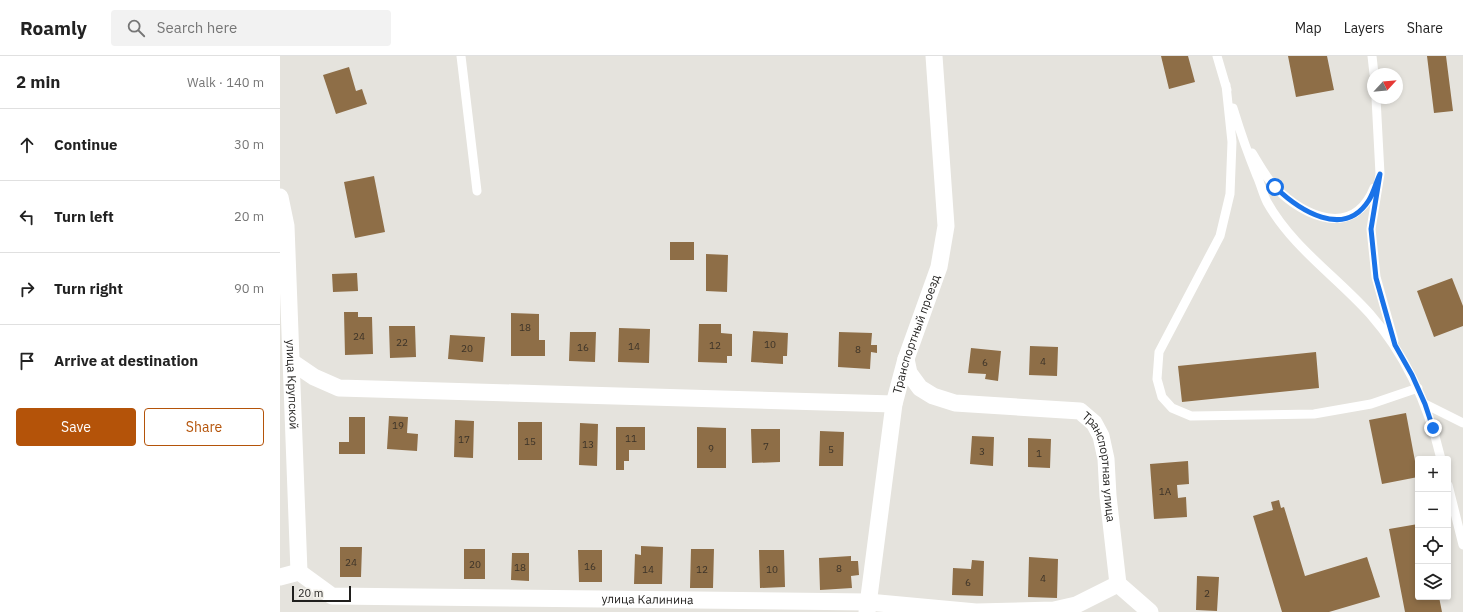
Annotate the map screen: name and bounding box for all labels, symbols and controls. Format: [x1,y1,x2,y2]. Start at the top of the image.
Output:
search box [111,10,391,46]
text: Roamly [20,16,87,40]
icon: search [125,17,147,39]
text: Search here [157,18,237,37]
text: Map [1295,19,1322,37]
text: Layers [1344,19,1385,37]
text: Share [1407,19,1443,37]
north arrow [1367,68,1403,104]
text: 2 min [16,71,60,93]
text: Walk · 140 m [187,74,264,91]
icon: ahead [16,134,38,156]
text: Continue [54,135,118,154]
text: 30 m [234,136,264,153]
route start [1266,178,1284,196]
icon: left [16,206,38,228]
text: Turn left [54,207,114,226]
text: 20 m [234,208,264,225]
street label: Транспортный проезд [889,272,943,395]
icon: right [16,278,38,300]
text: Turn right [54,279,123,298]
text: 90 m [234,280,264,297]
house number: 18 [519,321,531,334]
house number: 24 [353,330,365,343]
house number: 22 [396,336,408,349]
house number: 10 [764,338,776,351]
street label: улица Крупской [283,339,302,430]
house number: 12 [709,339,721,352]
house number: 14 [628,340,640,353]
house number: 16 [577,341,589,354]
house number: 20 [461,342,473,355]
house number: 8 [855,343,861,356]
icon: arrive [16,350,38,372]
text: Arrive at destination [54,351,198,370]
house number: 4 [1040,355,1046,368]
house number: 6 [982,356,988,369]
button: Save [16,408,136,446]
button: Share [144,408,264,446]
street label: Транспортная улица [1079,408,1119,523]
house number: 19 [392,419,404,432]
route end [1424,419,1442,437]
house number: 11 [625,432,637,445]
house number: 17 [458,433,470,446]
house number: 15 [524,435,536,448]
house number: 13 [582,438,594,451]
house number: 7 [763,440,769,453]
house number: 9 [708,442,714,455]
house number: 5 [828,443,834,456]
house number: 3 [979,445,985,458]
house number: 1 [1036,447,1042,460]
map controls [1415,456,1451,600]
button: + [1415,456,1451,492]
house number: 1А [1159,485,1172,498]
button: − [1415,492,1451,528]
button: locate [1415,528,1451,564]
house number: 24 [345,556,357,569]
house number: 20 [469,558,481,571]
house number: 16 [584,560,596,573]
house number: 18 [514,561,526,574]
house number: 8 [836,562,842,575]
house number: 14 [642,563,654,576]
house number: 12 [696,563,708,576]
house number: 10 [766,563,778,576]
button: layers [1415,564,1451,600]
house number: 4 [1040,572,1046,585]
house number: 6 [965,576,971,589]
scale bar [292,584,351,603]
text: 20 m [298,586,323,600]
house number: 2 [1204,587,1210,600]
street label: улица Калинина [601,591,694,607]

